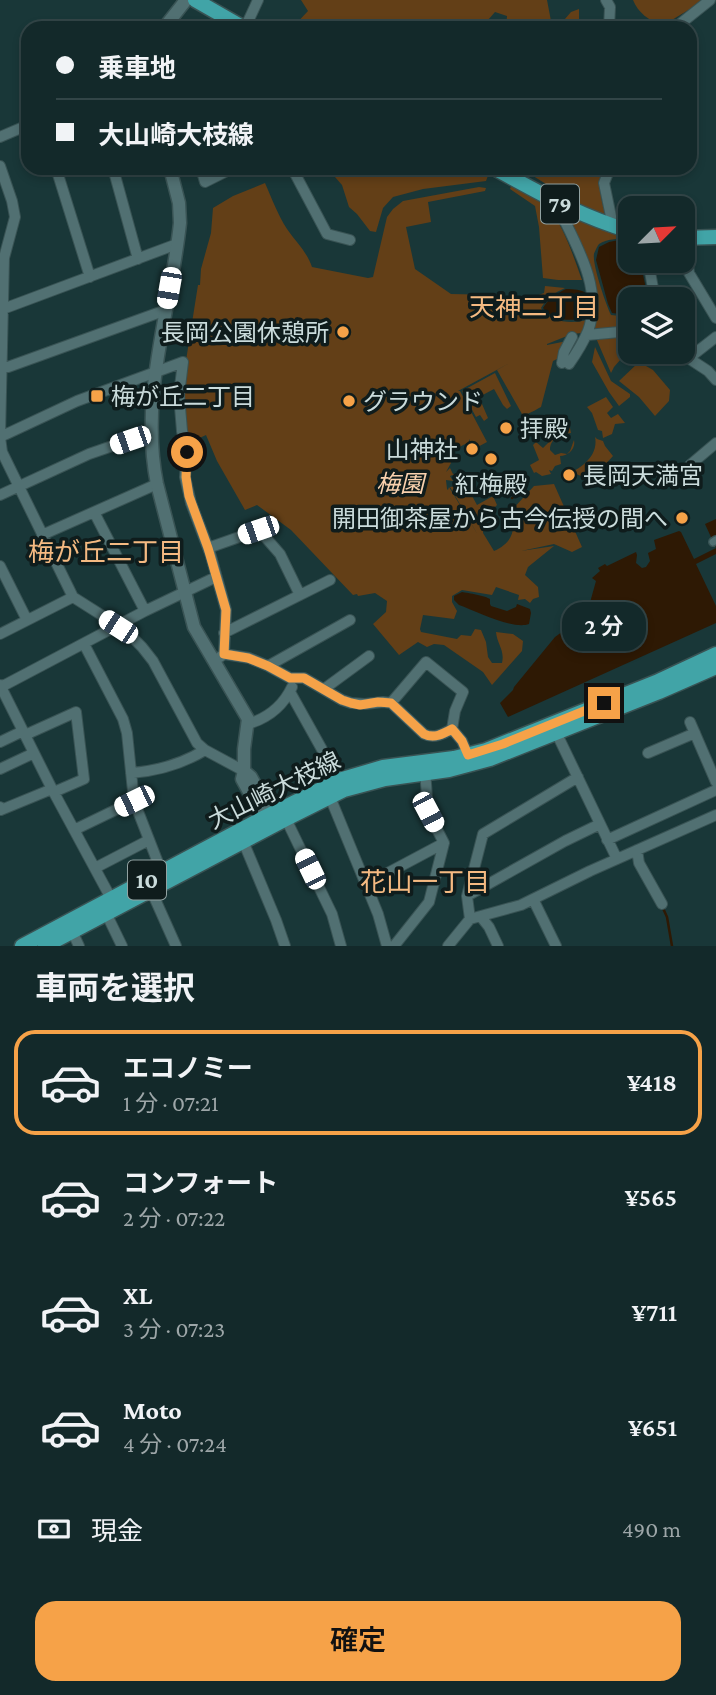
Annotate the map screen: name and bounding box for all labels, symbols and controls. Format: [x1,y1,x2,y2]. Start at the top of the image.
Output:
text: 乗車地 [98,54,176,83]
text: 大山崎大枝線 [98,121,254,150]
road number: 79 [541,184,579,224]
north arrow [618,196,695,273]
map controls [618,196,695,364]
car [156,265,183,311]
button: layers [618,287,695,364]
district label: 天神二丁目 [469,293,599,322]
place label: 長岡公園休憩所 [161,319,329,346]
marker: 長岡公園休憩所 [335,324,351,340]
place label: 梅が丘二丁目 [111,383,255,410]
marker: 梅が丘二丁目 [89,388,105,404]
place label: グラウンド [363,388,483,415]
marker: グラウンド [341,393,357,409]
place label: 拝殿 [520,415,568,442]
marker: 拝殿 [498,420,514,436]
car [107,423,154,457]
route start [171,436,203,468]
place label: 山神社 [386,436,458,463]
marker: 山神社 [464,441,480,457]
marker: 紅梅殿 [483,451,499,467]
place label: 長岡天満宮 [583,462,703,489]
marker: 長岡天満宮 [561,467,577,483]
park label: 梅園 [376,470,427,497]
place label: 紅梅殿 [455,471,527,498]
place label: 開田御茶屋から古今伝授の間へ [332,505,668,532]
marker: 開田御茶屋から古今伝授の間へ [674,510,690,526]
car [235,513,282,547]
district label: 梅が丘二丁目 [28,538,184,567]
callout: 2 分 [562,602,646,650]
car [95,607,142,647]
text: 2 分 [585,613,623,639]
route end [588,687,620,719]
street label: 大山崎大枝線 [203,746,345,834]
car [111,782,158,820]
car [409,789,448,835]
car [292,846,329,892]
road number: 10 [128,860,166,900]
district label: 花山一丁目 [360,868,490,897]
text: 車両を選択 [35,970,195,1006]
icon: car [39,1051,102,1114]
text: エコノミー [123,1054,253,1083]
text: ¥418 [627,1068,677,1097]
text: 1 分 · 07:21 [123,1090,219,1116]
icon: car [39,1166,102,1229]
text: コンフォート [123,1169,278,1198]
text: ¥565 [625,1183,677,1212]
text: 2 分 · 07:22 [123,1205,225,1231]
icon: car [39,1281,102,1344]
text: XL [123,1281,152,1310]
text: ¥711 [632,1298,677,1327]
text: 3 分 · 07:23 [123,1316,225,1342]
icon: car [39,1396,102,1459]
text: Moto [123,1396,182,1425]
text: ¥651 [628,1413,677,1442]
text: 4 分 · 07:24 [123,1431,227,1457]
icon: cash [35,1510,73,1548]
text: 490 m [622,1516,681,1542]
text: 現金 [91,1517,143,1546]
button: 確定 [35,1601,681,1681]

